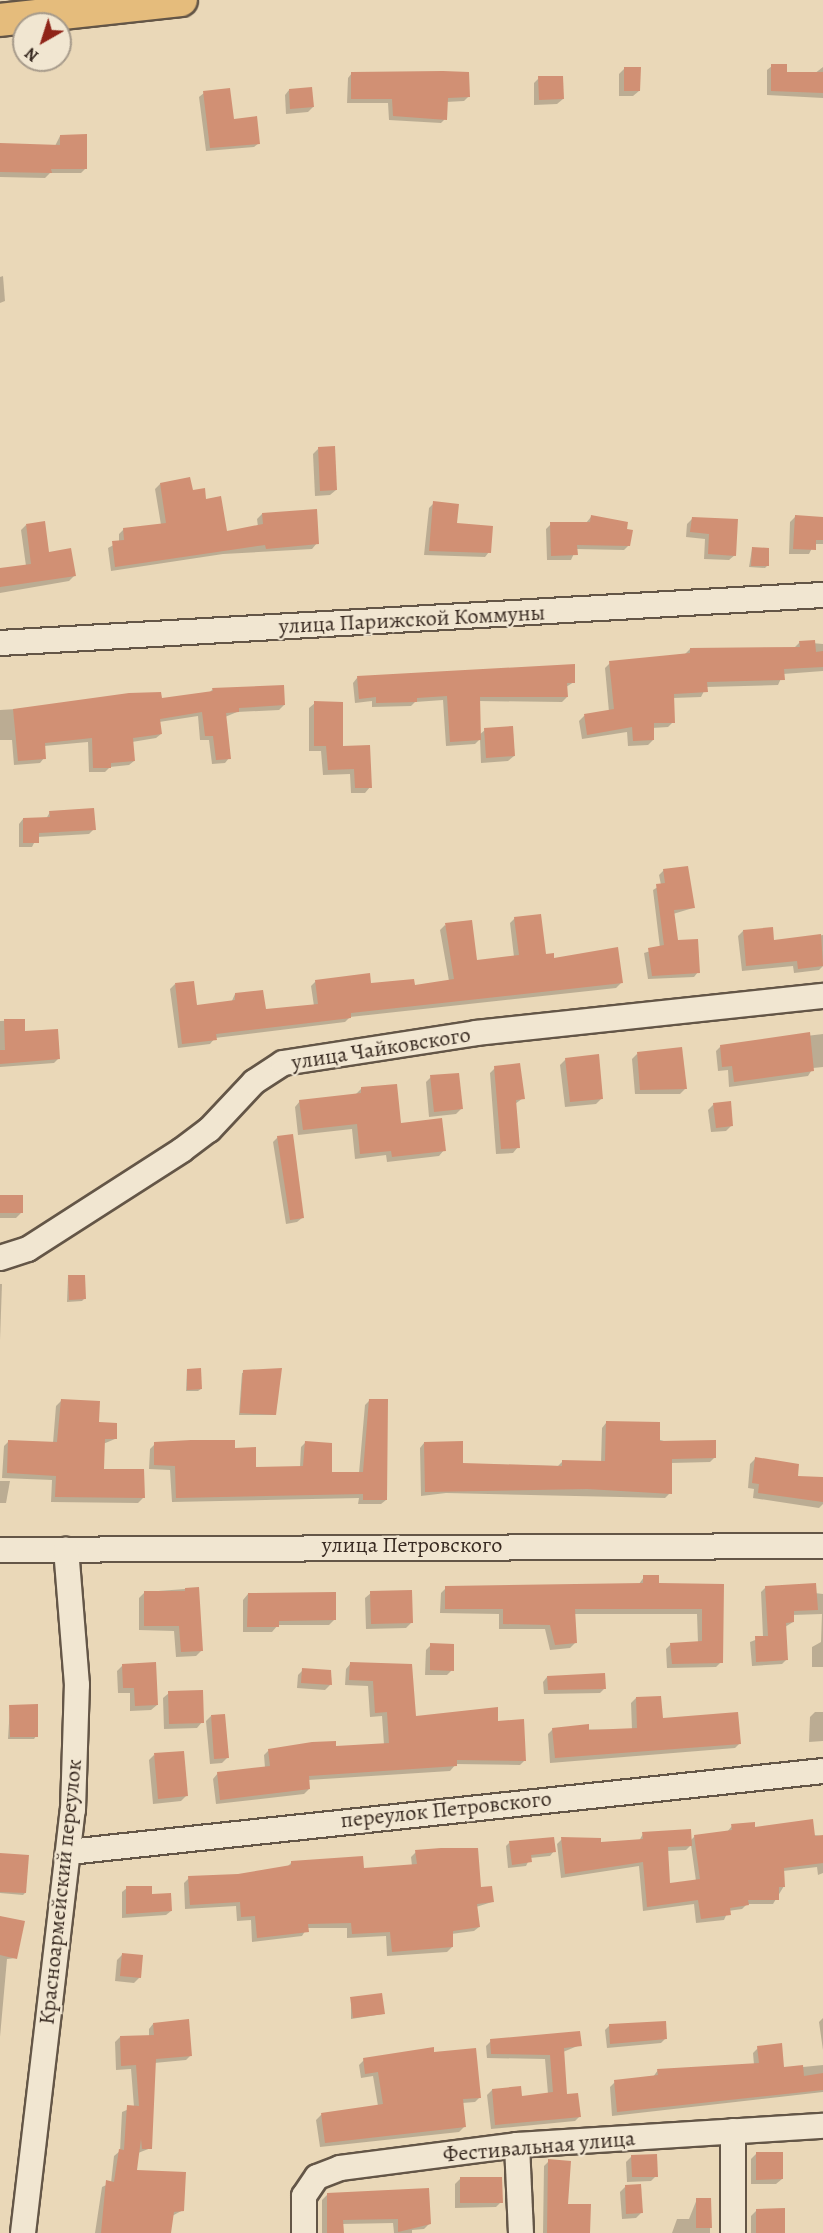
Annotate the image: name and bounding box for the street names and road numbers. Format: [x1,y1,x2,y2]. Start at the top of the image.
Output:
street label: улица Парижской Коммуны [278,600,546,640]
street label: улица Чайковского [290,1022,472,1076]
street label: улица Петровского [322,1533,502,1559]
street label: Красноармейский переулок [34,1758,88,2026]
street label: переулок Петровского [339,1786,553,1834]
street label: Фестивальная улица [442,2125,636,2169]

